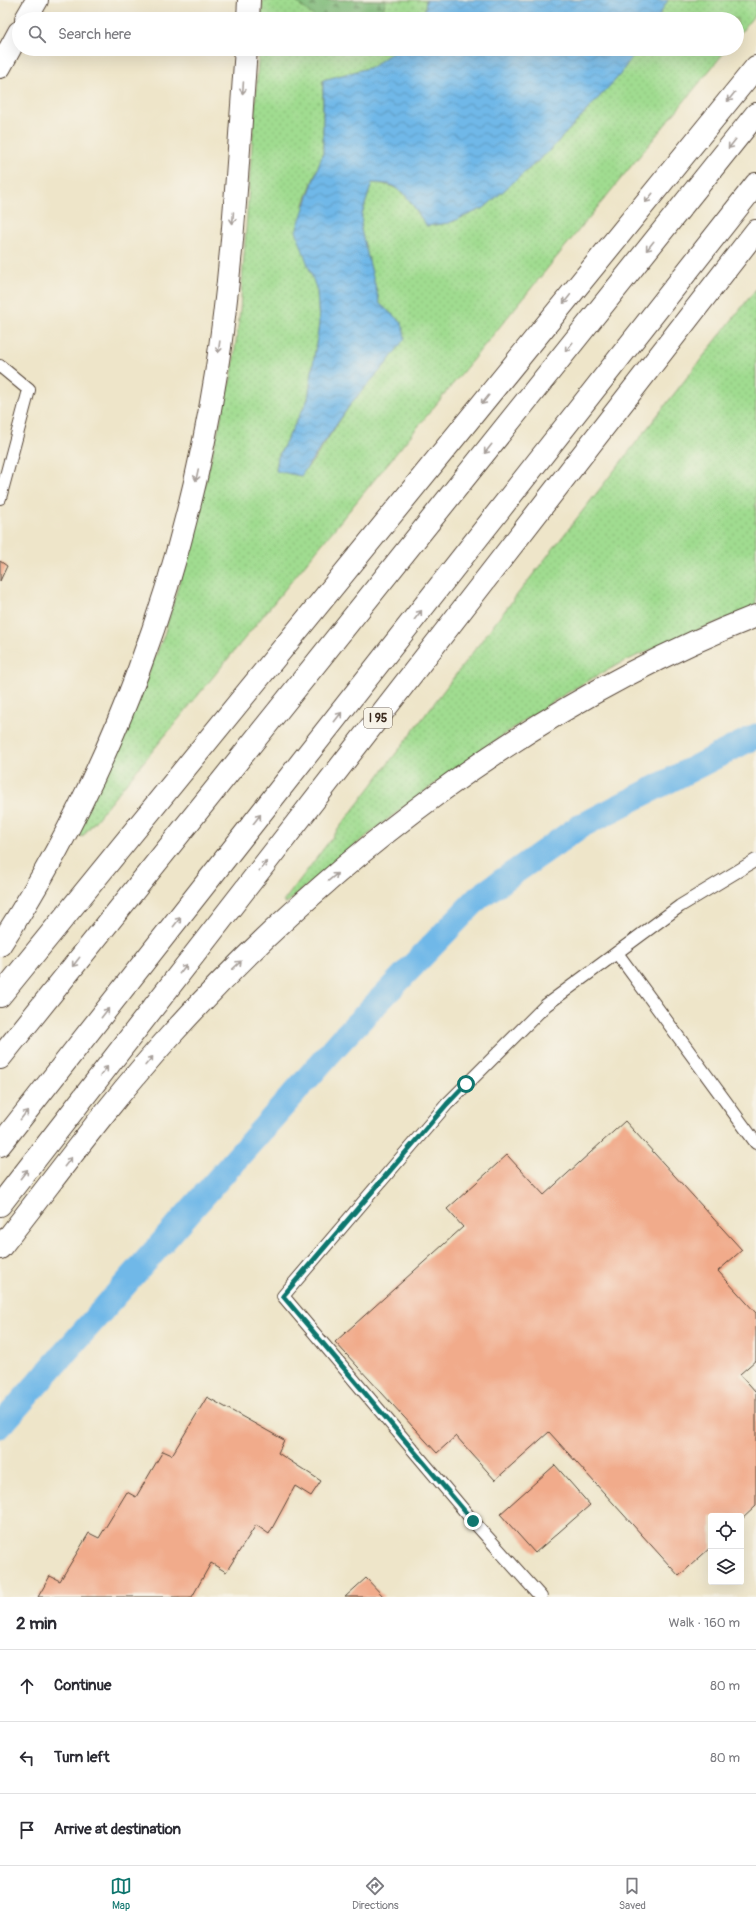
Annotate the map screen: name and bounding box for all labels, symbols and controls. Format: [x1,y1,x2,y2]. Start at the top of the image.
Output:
search box [12,12,744,56]
icon: search [26,23,48,45]
text: Search here [58,25,131,44]
one-way arrow [239,81,246,94]
one-way arrow [727,92,736,103]
one-way arrow [727,139,736,150]
one-way arrow [645,193,654,204]
one-way arrow [230,211,237,224]
one-way arrow [646,240,655,251]
one-way arrow [563,294,572,304]
one-way arrow [215,340,223,353]
one-way arrow [565,342,573,353]
one-way arrow [481,394,490,405]
one-way arrow [483,443,492,454]
one-way arrow [192,468,200,481]
one-way arrow [414,609,422,620]
road number: I 95 [364,708,392,728]
one-way arrow [333,712,342,723]
one-way arrow [253,814,262,825]
one-way arrow [259,861,267,872]
one-way arrow [327,873,338,882]
one-way arrow [173,916,181,927]
one-way arrow [72,956,81,967]
one-way arrow [232,960,242,970]
one-way arrow [179,963,188,974]
one-way arrow [101,1007,110,1018]
one-way arrow [144,1055,153,1066]
one-way arrow [99,1066,108,1077]
route start [457,1075,475,1093]
one-way arrow [20,1109,29,1120]
one-way arrow [63,1157,72,1168]
one-way arrow [20,1169,28,1180]
route end [464,1512,482,1530]
map controls [708,1513,744,1585]
button: locate [708,1513,744,1549]
button: layers [708,1549,744,1585]
text: 2 min [16,1613,57,1634]
text: Walk · 160 m [669,1615,740,1631]
icon: ahead [16,1675,38,1697]
text: Continue [54,1676,112,1695]
text: 80 m [710,1678,740,1694]
icon: left [16,1747,38,1769]
text: Turn left [54,1748,110,1767]
text: 80 m [710,1750,740,1766]
icon: arrive [16,1819,38,1841]
text: Arrive at destination [54,1820,181,1839]
tab: Map [110,1875,132,1912]
tab: Directions [352,1875,399,1912]
tab: Saved [619,1875,646,1912]

